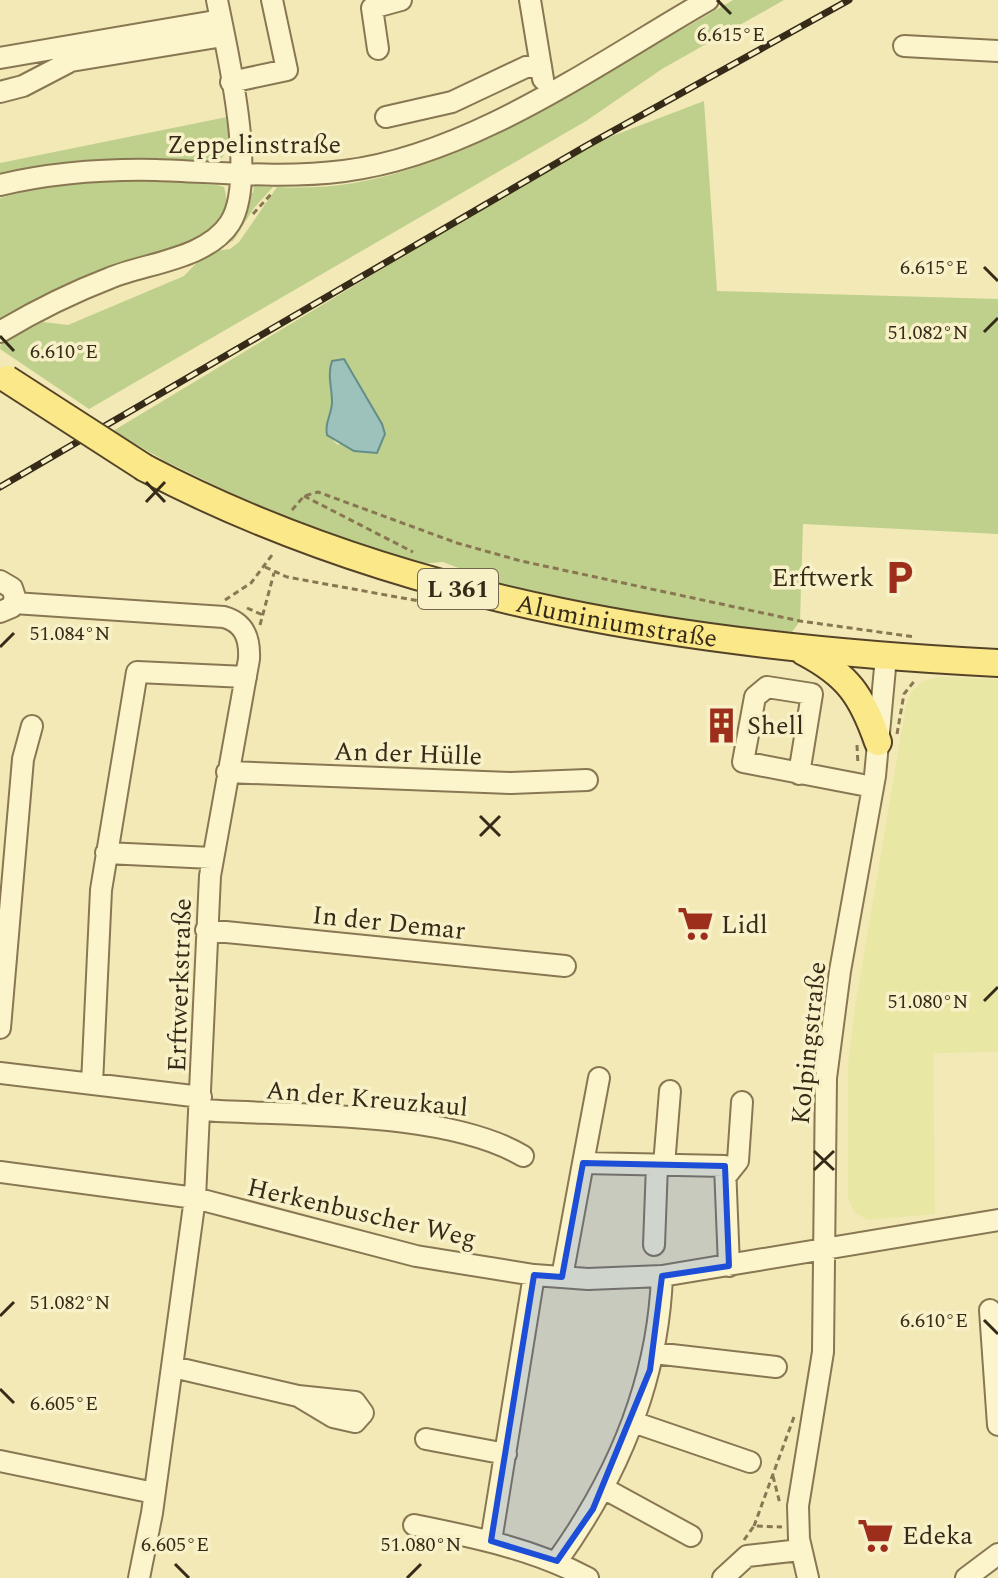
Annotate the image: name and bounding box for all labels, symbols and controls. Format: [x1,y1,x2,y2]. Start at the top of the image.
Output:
text: 6.615°E [697,20,765,50]
street label: Zeppelinstraße [167,125,341,165]
text: 6.615°E [900,253,968,283]
text: 51.082°N [888,318,968,348]
text: 6.610°E [30,337,98,367]
place label: Erftwerk [771,558,874,598]
parking icon: Erftwerk [881,558,919,596]
road number: L 361 [418,569,498,609]
street label: Aluminiumstraße [512,584,720,659]
text: 51.084°N [30,619,110,649]
building icon: Shell [702,706,740,744]
place label: Shell [747,706,804,746]
street label: An der Hülle [333,731,483,777]
street label: In der Demar [310,895,467,951]
street label: Erftwerkstraße [157,897,203,1073]
supermarket icon: Lidl [676,905,714,943]
place label: Lidl [721,905,768,945]
street label: Kolpingstraße [781,960,837,1127]
text: 51.080°N [888,987,968,1017]
street label: An der Kreuzkaul [264,1070,470,1128]
street label: Herkenbuscher Weg [243,1167,481,1259]
text: 51.082°N [30,1288,110,1318]
text: 6.610°E [900,1306,968,1336]
text: 6.605°E [30,1389,98,1419]
supermarket icon: Edeka [857,1516,895,1554]
place label: Edeka [902,1516,973,1556]
text: 6.605°E [141,1530,209,1560]
text: 51.080°N [381,1530,461,1560]

